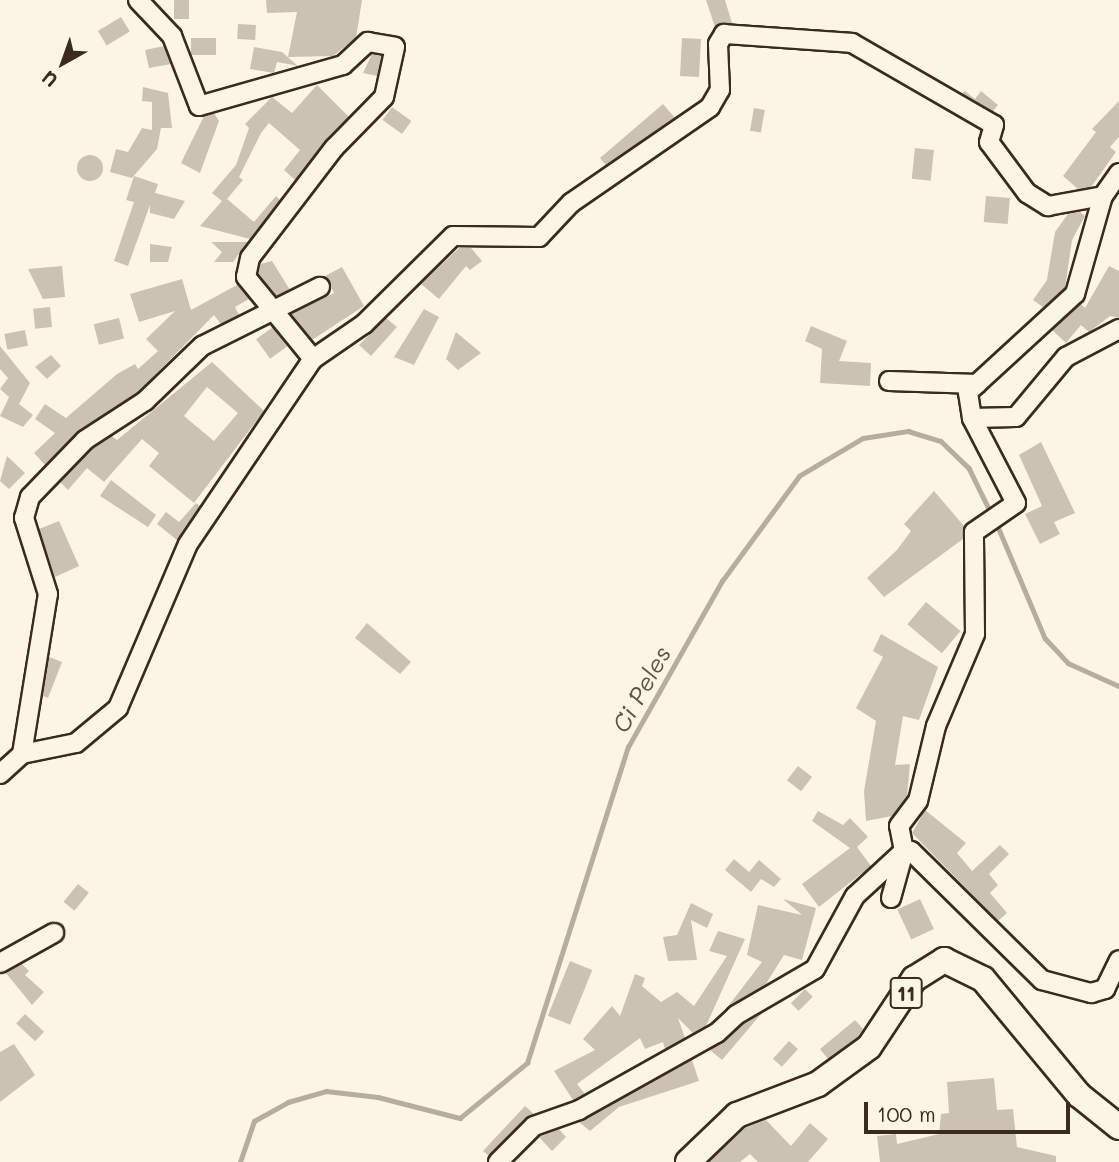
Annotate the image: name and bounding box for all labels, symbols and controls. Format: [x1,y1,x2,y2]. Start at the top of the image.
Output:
north arrow [28,28,98,98]
text: U [36,66,62,93]
water label: Ci Peles [606,641,676,737]
road number: 11 [888,976,923,1010]
scale bar [867,1088,1074,1132]
text: 100 m [877,1100,936,1127]

